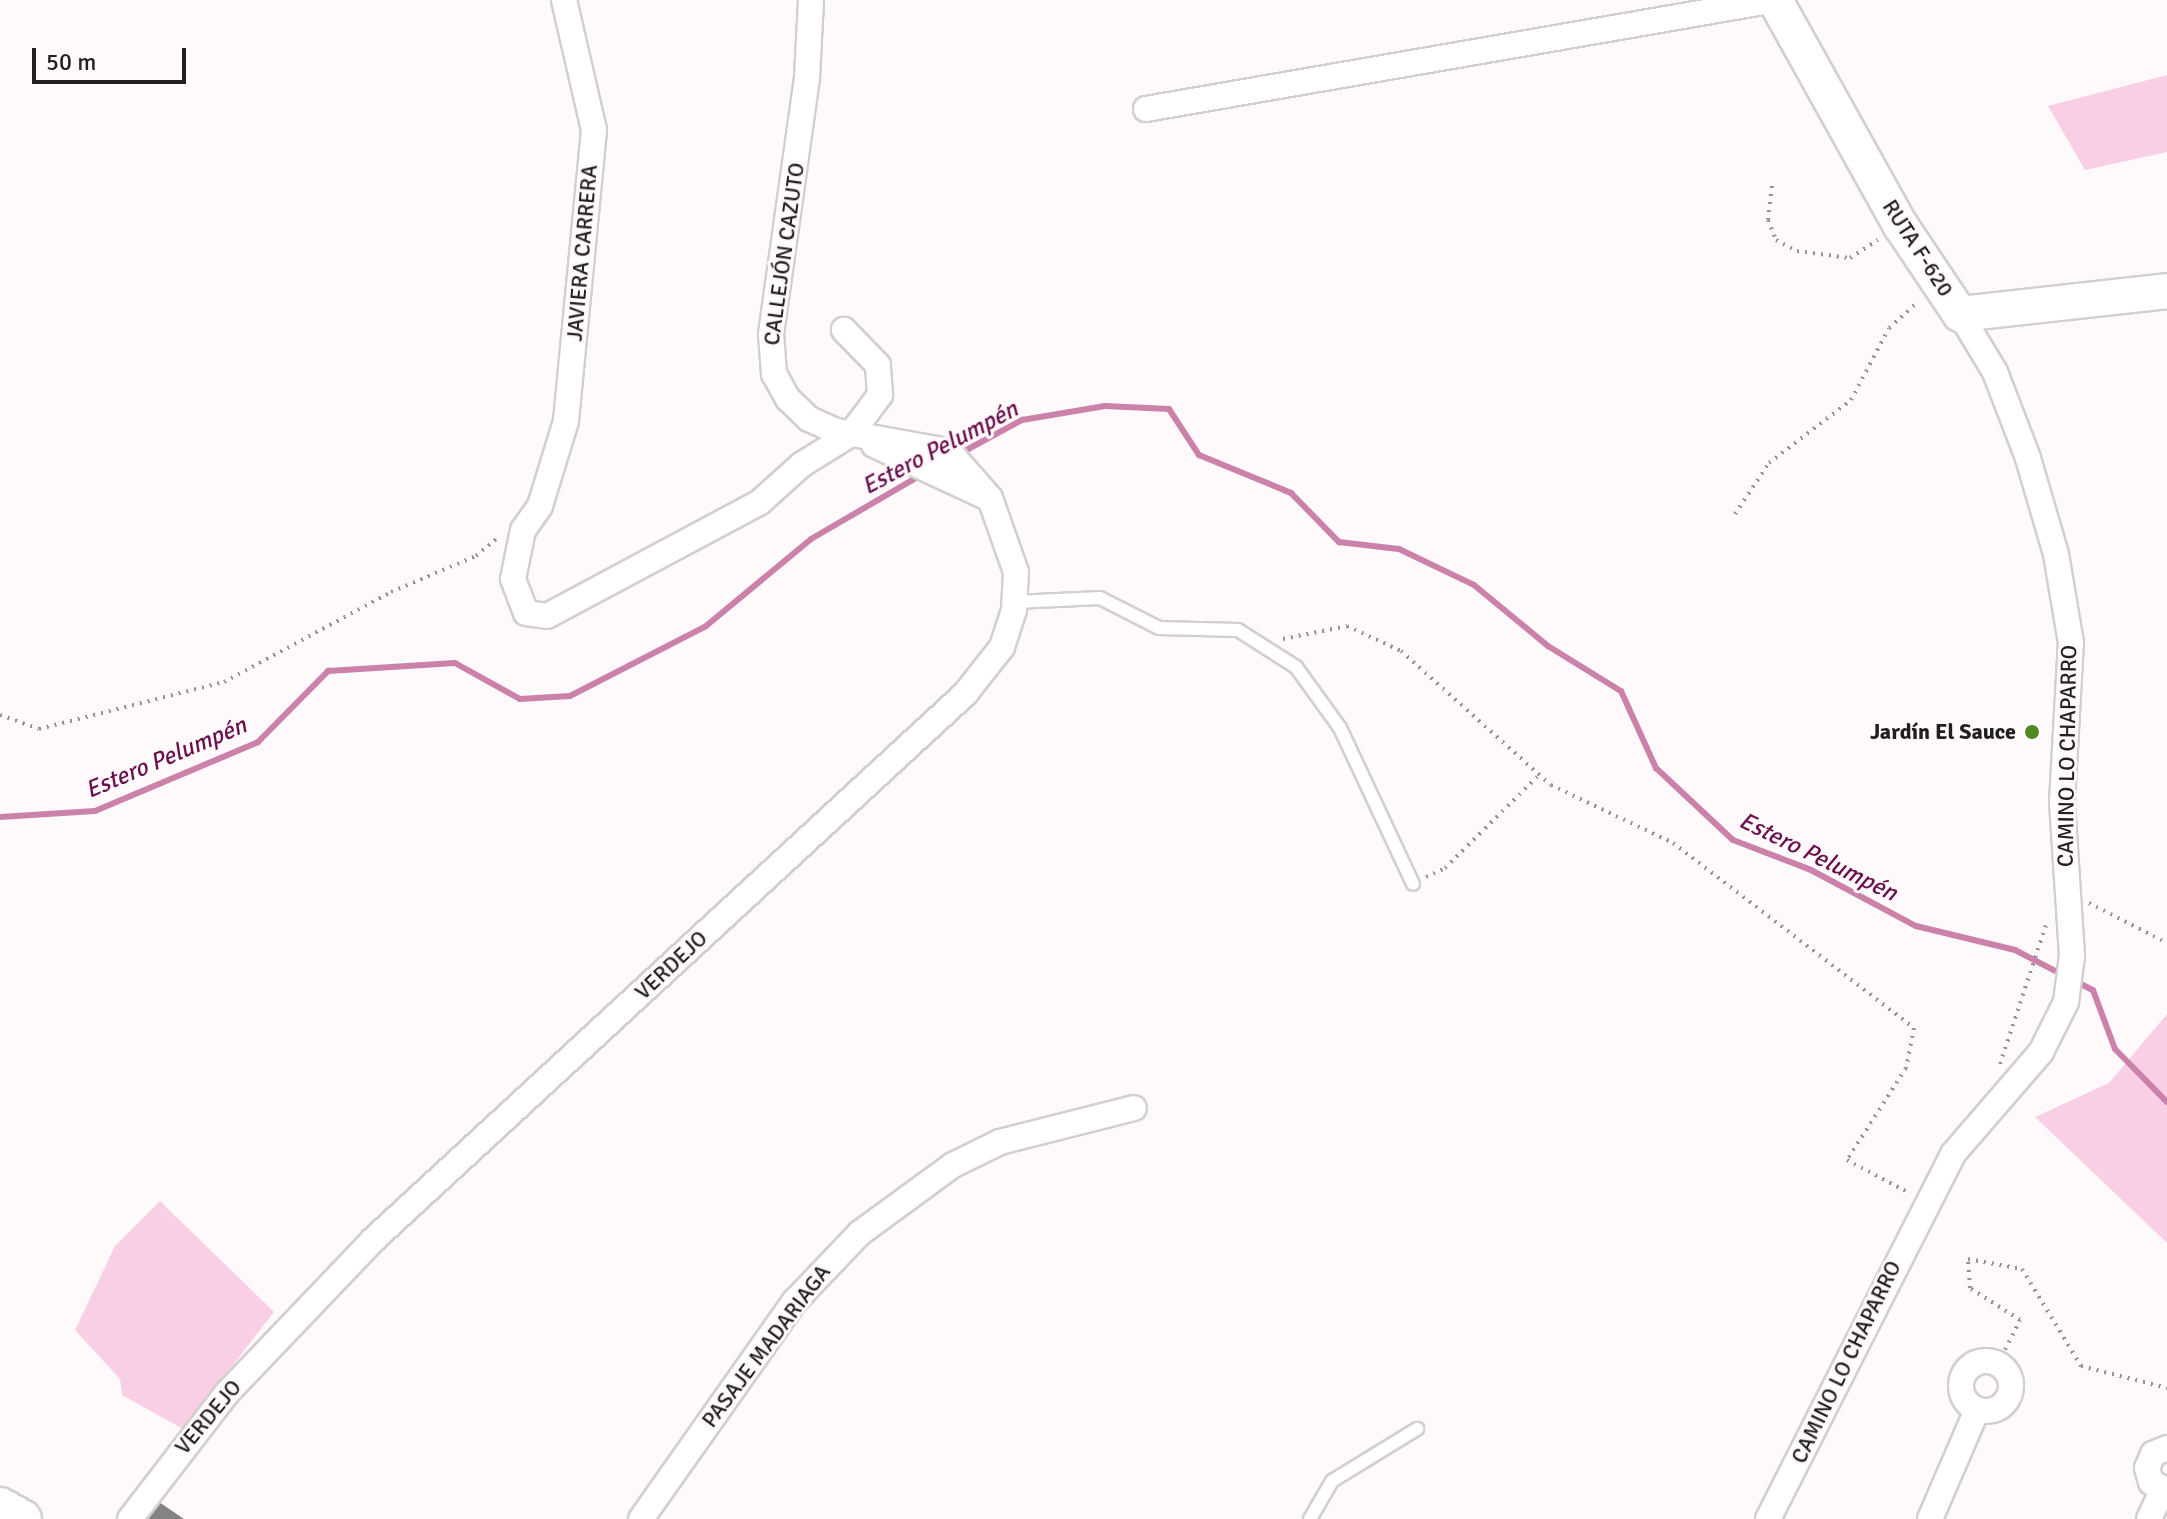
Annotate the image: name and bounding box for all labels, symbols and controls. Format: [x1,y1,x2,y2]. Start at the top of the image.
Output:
scale bar [36,32,190,82]
text: 50 m [46,47,96,77]
street label: CALLEJÓN CAZUTO [758,161,810,347]
street label: JAVIERA CARRERA [561,164,603,342]
street label: RUTA F-620 [1877,195,1959,301]
water label: Estero Pelumpén [857,395,1023,501]
street label: CAMINO LO CHAPARRO [2052,645,2082,867]
water label: Estero Pelumpén [81,711,251,805]
place label: Jardín El Sauce [1870,719,2016,745]
marker: Jardín El Sauce [2023,723,2041,741]
water label: Estero Pelumpén [1734,806,1902,908]
street label: VERDEJO [629,925,713,1005]
street label: CAMINO LO CHAPARRO [1785,1256,1907,1468]
street label: PASAJE MADARIAGA [696,1259,836,1433]
street label: VERDEJO [169,1374,247,1460]

